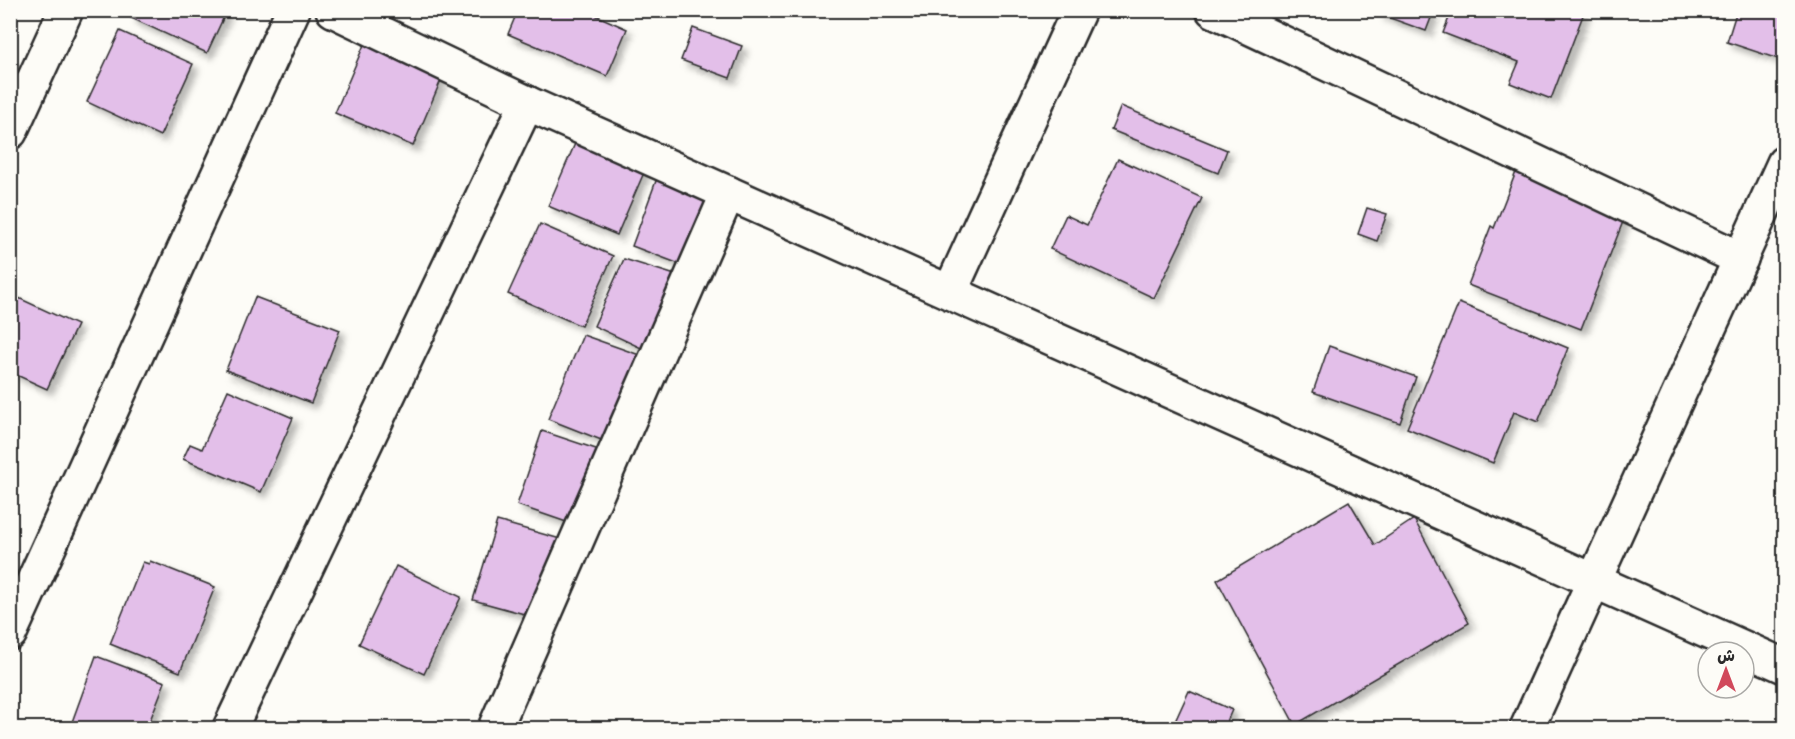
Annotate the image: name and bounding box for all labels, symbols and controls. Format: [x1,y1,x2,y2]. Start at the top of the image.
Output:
north arrow [1696,640,1756,700]
text: ش [1717,646,1735,666]

